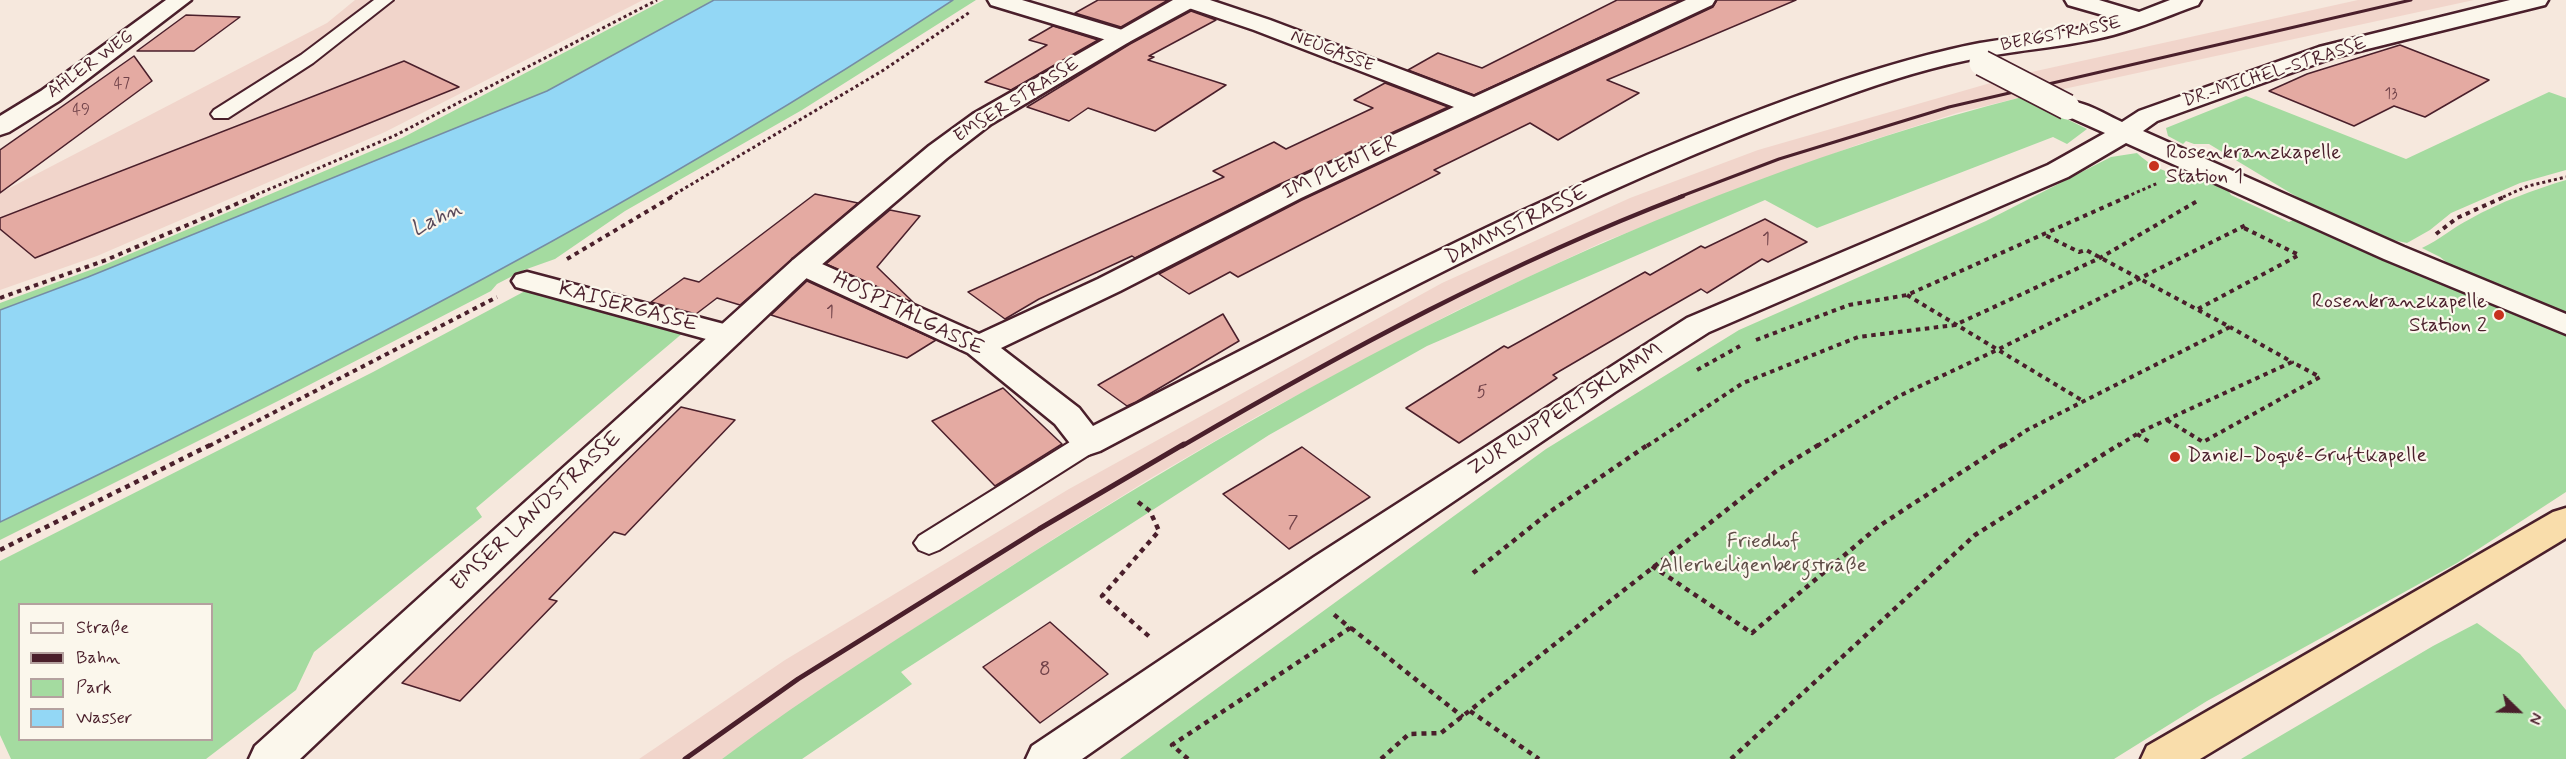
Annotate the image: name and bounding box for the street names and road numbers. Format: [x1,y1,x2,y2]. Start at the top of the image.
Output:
street label: BERGSTRASSE [1999,13,2123,57]
street label: AHLER WEG [43,26,139,104]
street label: NEUGASSE [1287,26,1377,78]
street label: DR.-MICHEL-STRASSE [2181,33,2369,113]
street label: EMSER STRASSE [951,54,1083,148]
street label: IM PLENTER [1279,132,1401,206]
street label: DAMMSTRASSE [1442,181,1592,271]
street label: HOSPITALGASSE [828,268,988,362]
street label: KAISERGASSE [556,277,700,339]
street label: ZUR RUPPERTSKLAMM [1464,338,1668,482]
street label: EMSER LANDSTRASSE [447,427,627,597]

